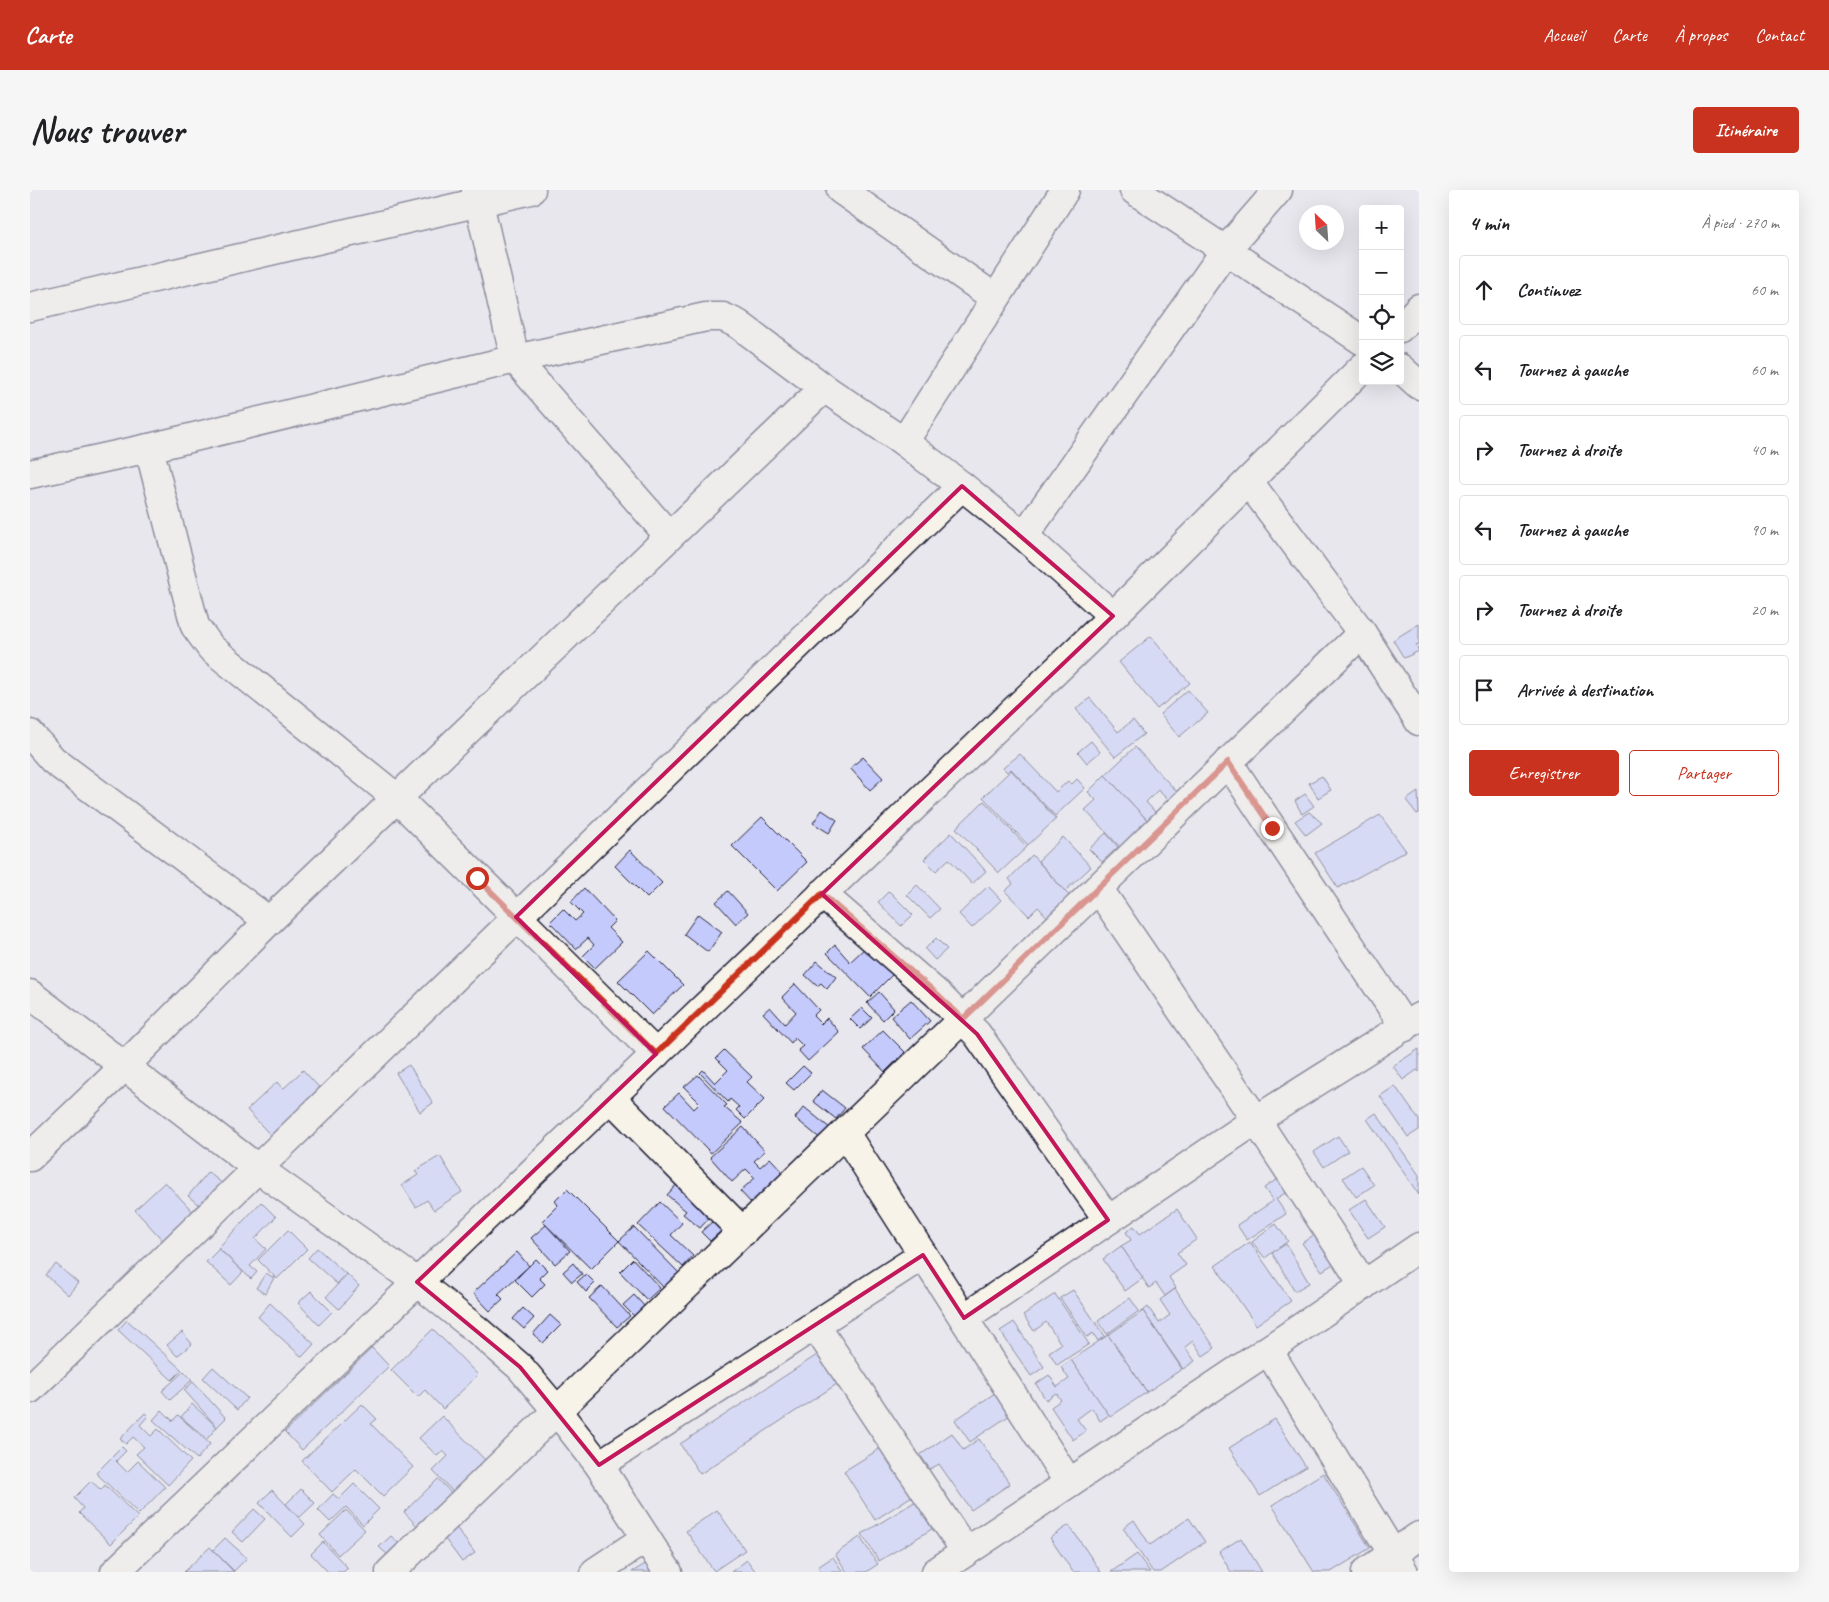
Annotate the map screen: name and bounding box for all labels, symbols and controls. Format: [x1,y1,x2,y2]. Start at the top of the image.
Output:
text: Carte [25,20,72,50]
text: Accueil [1544,24,1584,46]
text: Carte [1612,24,1647,46]
text: À propos [1675,24,1727,46]
text: Contact [1755,24,1804,46]
button: Itinéraire [1693,107,1799,153]
text: Nous trouver [30,108,184,153]
north arrow [1299,205,1344,250]
map controls [1359,205,1404,385]
button: + [1359,205,1404,250]
text: 4 min [1469,210,1509,236]
text: À pied · 270 m [1701,213,1779,233]
button: − [1359,250,1404,295]
icon: ahead [1470,276,1498,304]
text: Continuez [1517,278,1580,302]
text: 60 m [1751,280,1778,300]
button: locate [1359,295,1404,340]
button: layers [1359,340,1404,385]
icon: left [1470,356,1498,384]
text: Tournez à gauche [1517,358,1628,382]
text: 60 m [1751,360,1778,380]
icon: right [1470,436,1498,464]
text: Tournez à droite [1517,438,1621,462]
text: 40 m [1751,440,1778,460]
icon: left [1470,516,1498,544]
text: Tournez à gauche [1517,518,1628,542]
text: 90 m [1751,520,1778,540]
icon: right [1470,596,1498,624]
text: Tournez à droite [1517,598,1621,622]
text: 20 m [1751,600,1778,620]
icon: arrive [1470,676,1498,704]
text: Arrivée à destination [1517,678,1653,702]
button: Enregistrer [1469,750,1619,796]
button: Partager [1629,750,1779,796]
route end [1261,817,1284,840]
route start [466,867,489,890]

